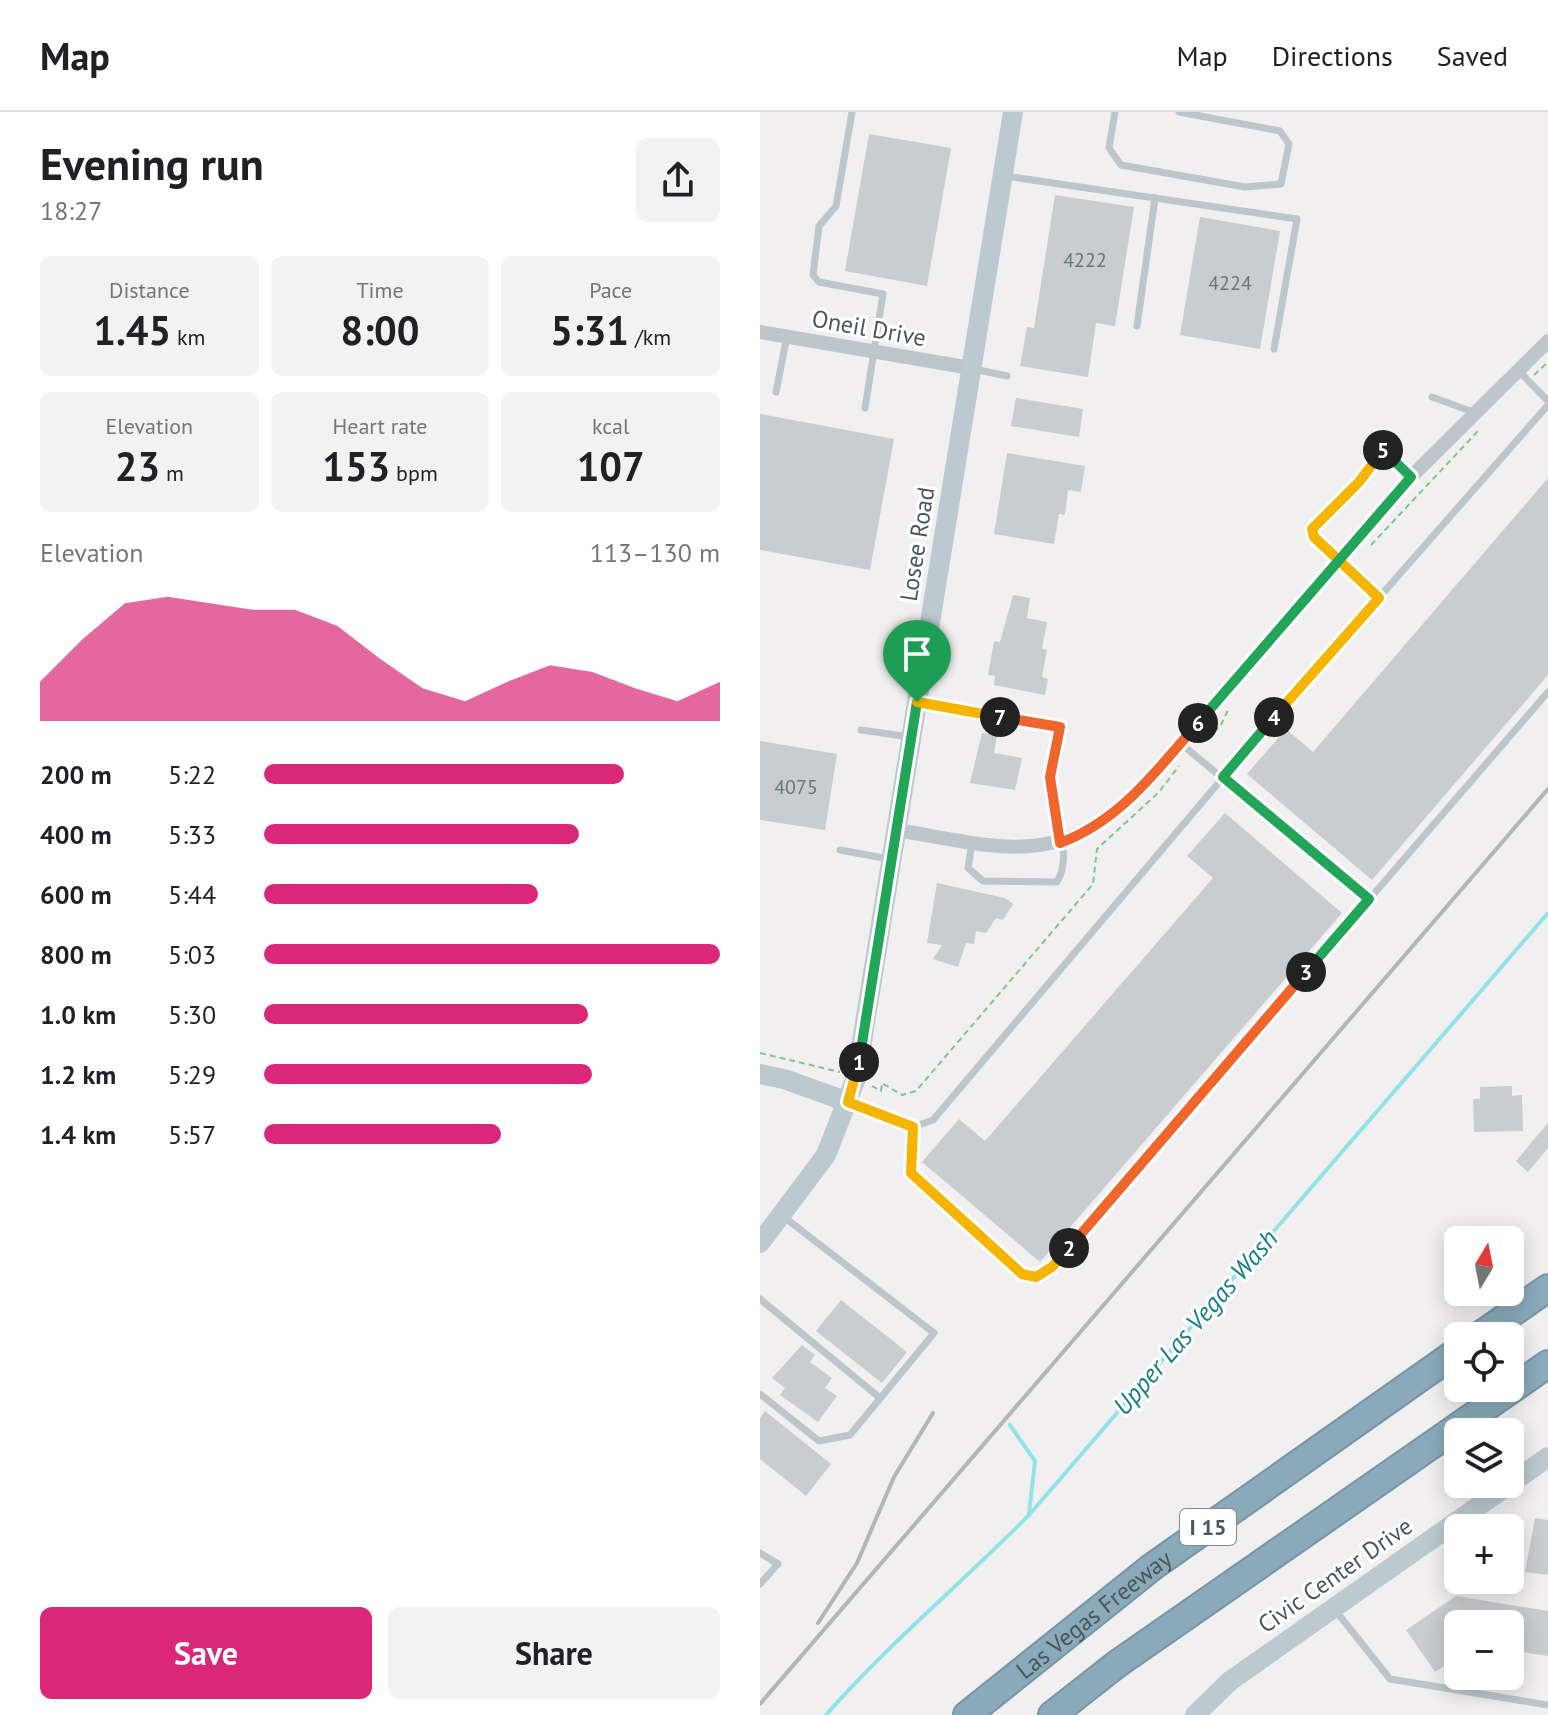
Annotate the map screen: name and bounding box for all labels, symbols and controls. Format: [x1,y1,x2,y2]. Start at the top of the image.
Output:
text: Map [40,31,110,80]
text: Map [1177,37,1228,74]
text: Directions [1272,37,1393,74]
text: Saved [1437,37,1508,74]
text: Evening run [40,135,264,192]
button: share [636,138,720,222]
text: 18:27 [40,194,102,227]
house number: 4222 [1063,247,1107,273]
house number: 4224 [1208,270,1252,296]
text: Distance [109,276,190,304]
text: Time [356,276,404,304]
text: Pace [589,276,632,304]
street label: Oneil Drive [809,303,929,353]
text: 1.45 [93,304,171,356]
text: 8:00 [341,304,419,356]
text: 5:31 [550,304,629,356]
text: km [171,323,205,351]
text: /km [629,323,671,351]
text: Elevation [106,412,193,440]
text: Heart rate [332,412,428,440]
text: kcal [592,412,629,440]
pin: 5 [1363,430,1403,470]
text: 5 [1377,436,1389,464]
text: 23 [115,440,160,492]
text: 153 [322,440,390,492]
text: 107 [577,440,645,492]
text: m [160,459,184,487]
text: bpm [390,459,438,487]
street label: Losee Road [893,485,941,603]
text: Elevation [40,536,144,569]
text: 113–130 m [590,536,720,569]
pin [883,620,951,702]
icon: arrive [895,632,939,676]
pin: 7 [980,697,1020,737]
pin: 4 [1254,697,1294,737]
text: 7 [994,703,1006,731]
pin: 6 [1178,703,1218,743]
text: 4 [1268,703,1280,731]
text: 6 [1192,709,1204,737]
text: 200 m [40,758,112,791]
text: 5:22 [168,758,216,791]
house number: 4075 [774,774,818,800]
text: 400 m [40,818,112,851]
text: 5:33 [168,818,216,851]
text: 600 m [40,878,112,911]
text: 5:44 [168,878,216,911]
text: 800 m [40,938,112,971]
text: 5:03 [168,938,216,971]
pin: 3 [1286,952,1326,992]
text: 3 [1300,958,1312,986]
text: 1.0 km [40,998,116,1031]
text: 5:30 [168,998,216,1031]
pin: 1 [839,1042,879,1082]
text: 1 [853,1048,865,1076]
text: 1.2 km [40,1058,116,1091]
text: 5:29 [168,1058,216,1091]
text: 1.4 km [40,1118,116,1151]
text: 5:57 [168,1118,216,1151]
water label: Upper Las Vegas Wash [1105,1222,1285,1422]
north arrow [1444,1226,1524,1306]
map controls [1444,1226,1524,1690]
pin: 2 [1049,1228,1089,1268]
text: 2 [1063,1234,1075,1262]
button: locate [1444,1322,1524,1402]
button: layers [1444,1418,1524,1498]
road number: I 15 [1180,1509,1236,1545]
street label: Civic Center Drive [1252,1510,1418,1640]
button: + [1444,1514,1524,1594]
street label: Las Vegas Freeway [1009,1543,1178,1685]
button: Save [40,1607,372,1699]
button: Share [388,1607,720,1699]
button: − [1444,1610,1524,1690]

